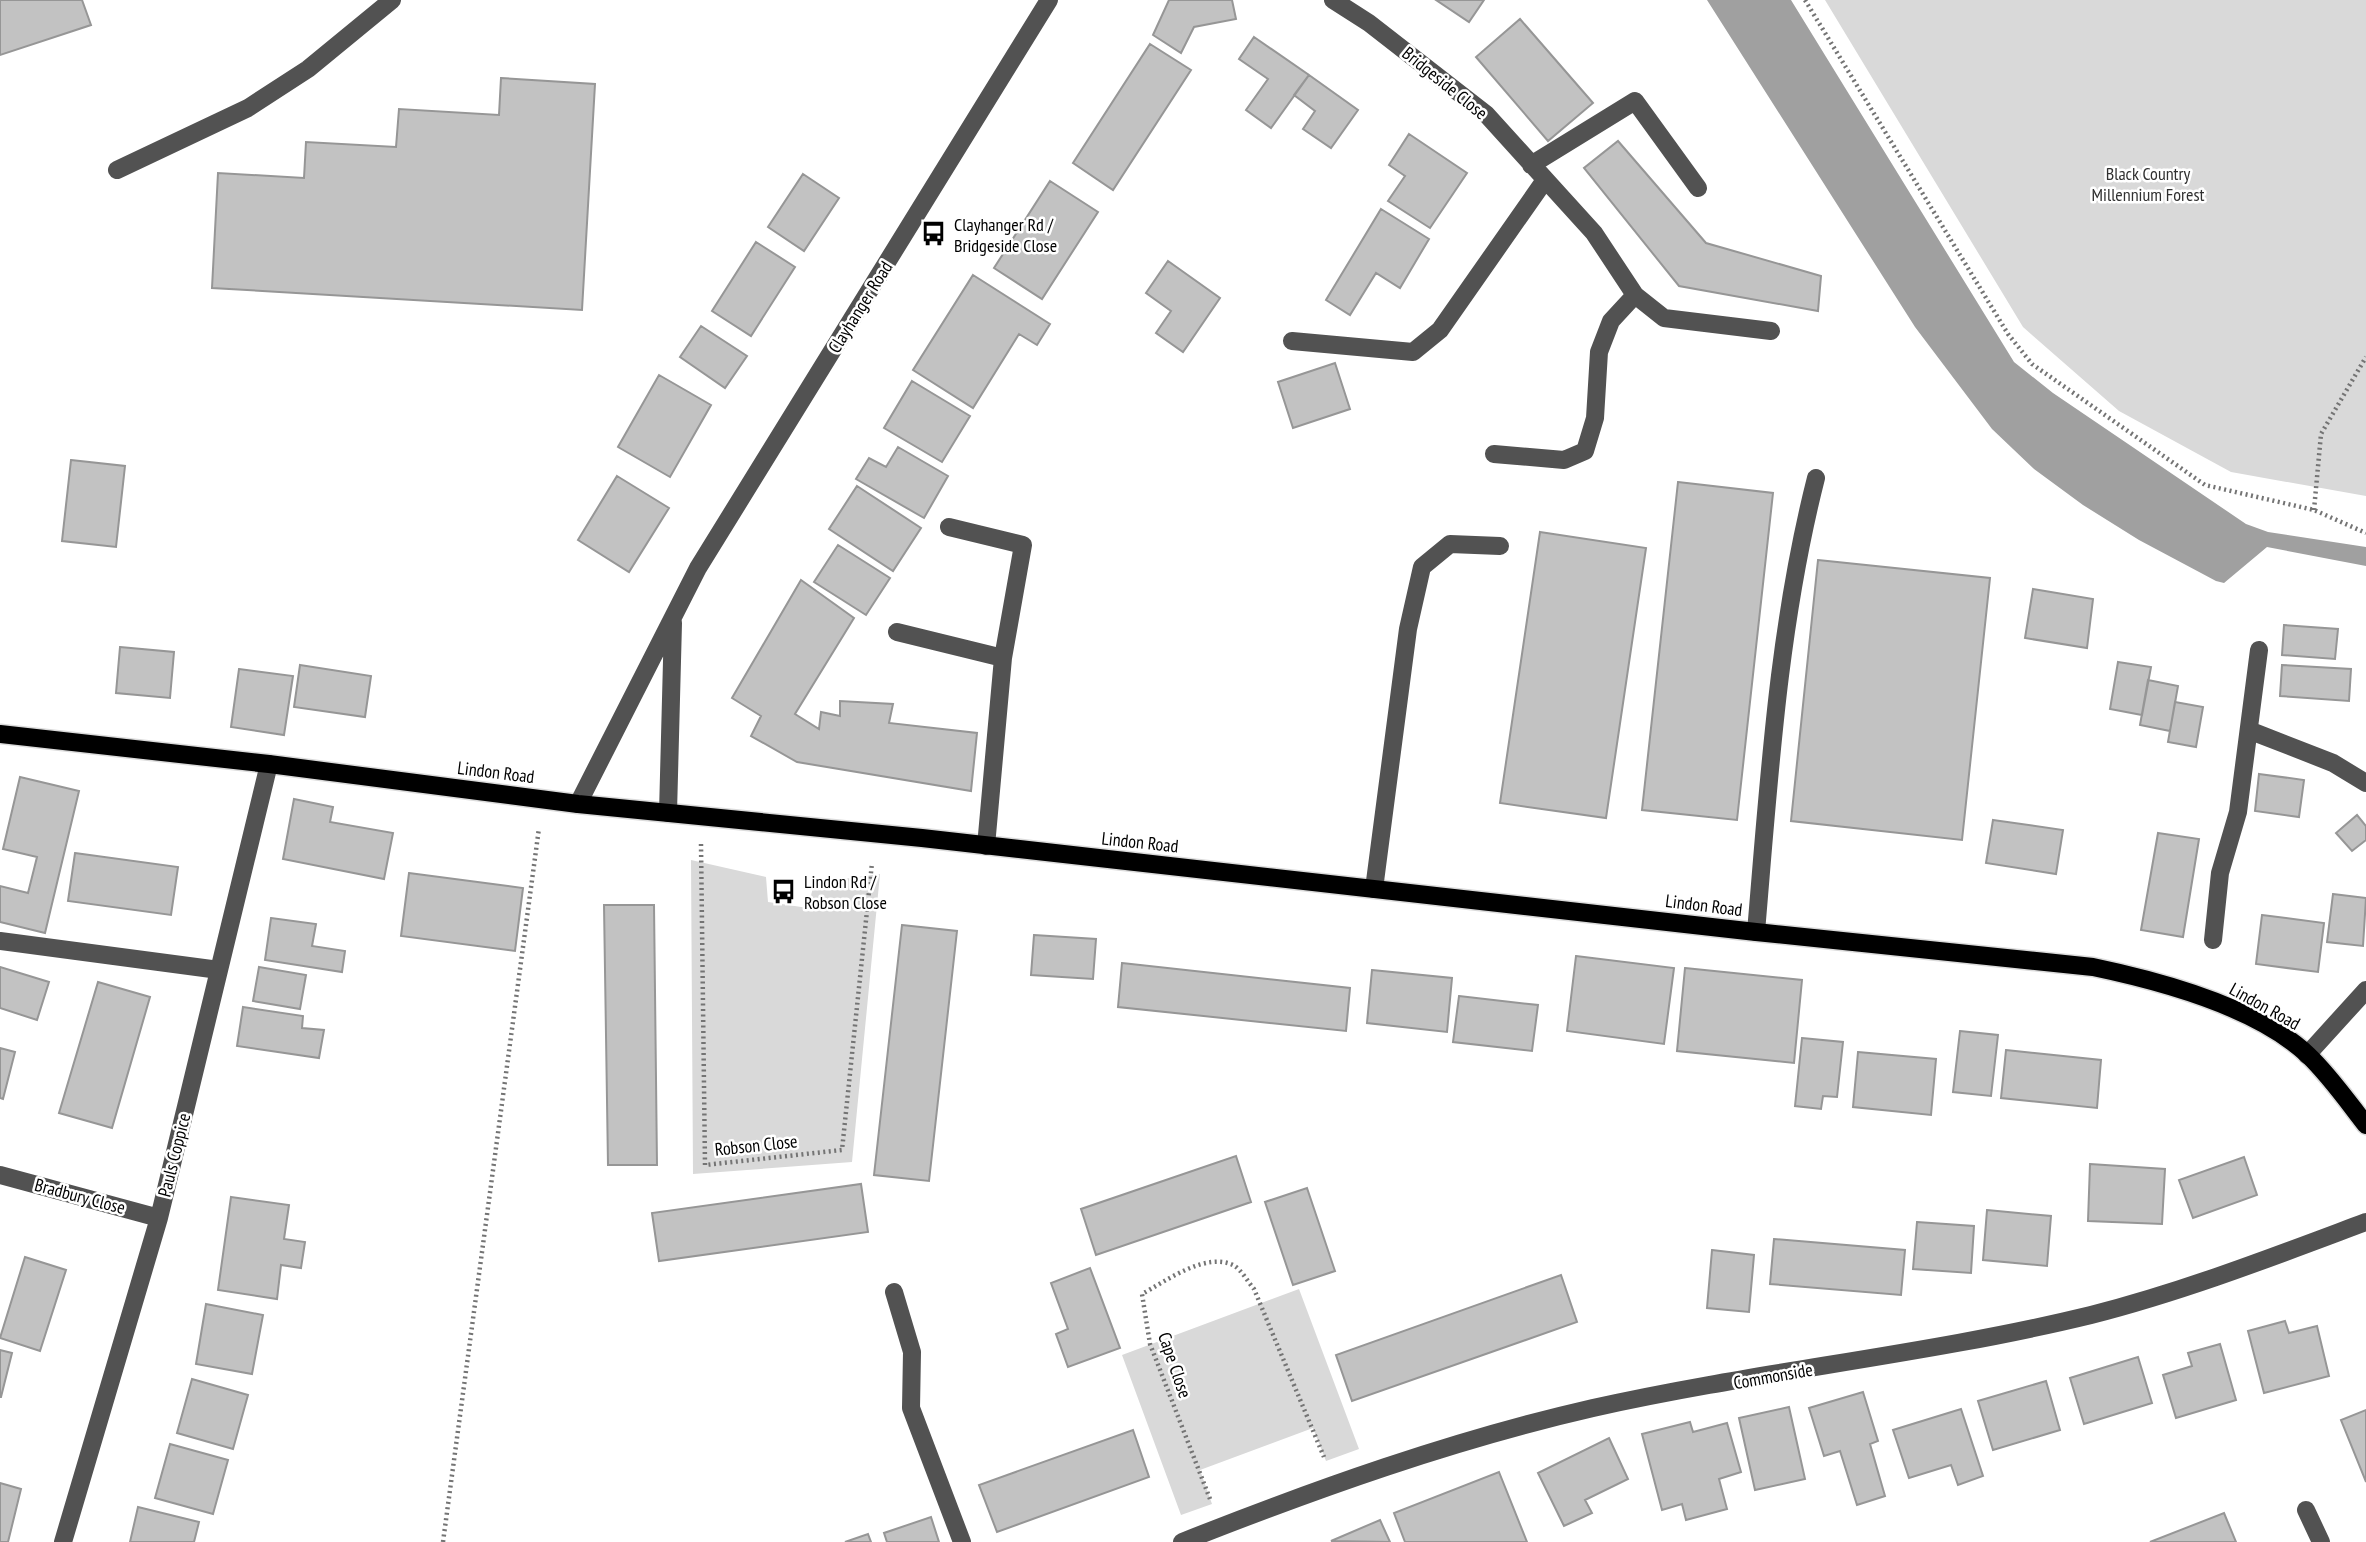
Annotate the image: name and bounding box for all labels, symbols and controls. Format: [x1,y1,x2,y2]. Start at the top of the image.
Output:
street label: Bridgeside Close [1398,42,1492,124]
park label: Black Country Millennium Forest [2092,162,2204,206]
place label: Clayhanger Rd / Bridgeside Close [954,213,1057,257]
bus stop icon: Clayhanger Rd / Bridgeside Close [920,220,948,248]
street label: Clayhanger Road [823,257,897,357]
street label: Lindon Road [456,756,536,788]
street label: Lindon Road [1100,827,1180,857]
place label: Lindon Rd / Robson Close [804,870,887,914]
bus stop icon: Lindon Rd / Robson Close [770,877,798,905]
street label: Lindon Road [1664,889,1744,921]
street label: Lindon Road [2226,977,2304,1035]
street label: Pauls Coppice [153,1111,195,1199]
street label: Robson Close [714,1129,798,1161]
street label: Bradbury Close [32,1173,128,1219]
street label: Cape Close [1153,1329,1197,1401]
street label: Commonside [1732,1358,1814,1394]

